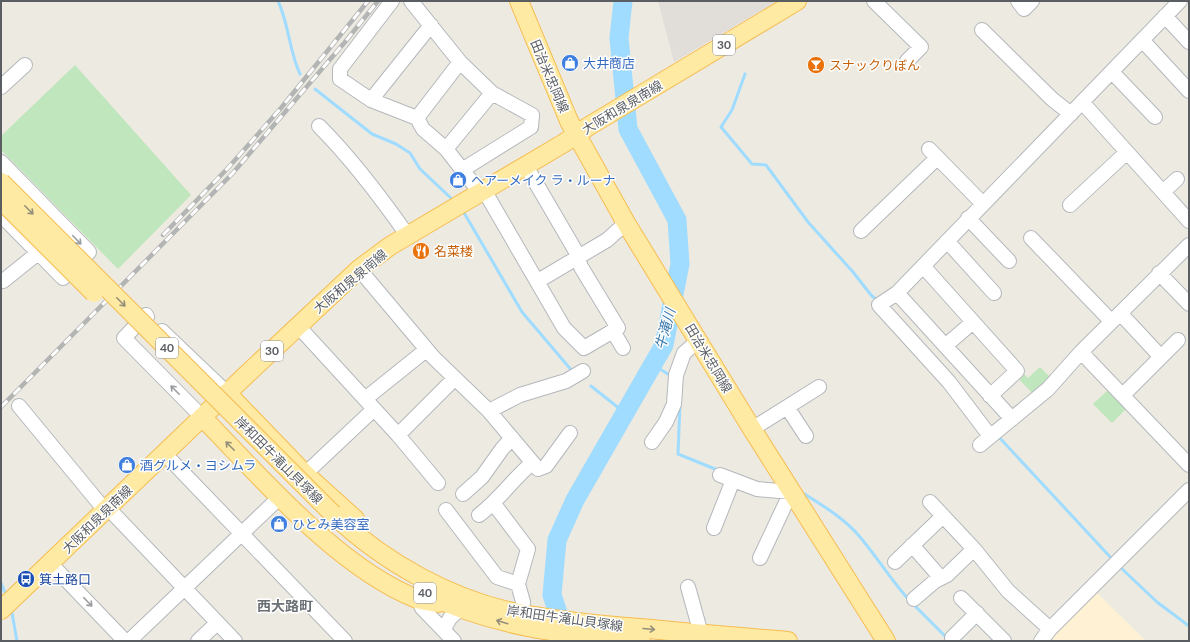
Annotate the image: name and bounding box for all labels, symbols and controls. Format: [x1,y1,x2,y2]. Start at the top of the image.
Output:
road number: 30 [713,35,735,55]
street label: 田治米忠岡線 [527,37,573,115]
shop icon: 大井商店 [560,53,580,73]
place label: 大井商店 [583,55,635,71]
bar icon: スナックりぼん [806,55,826,75]
place label: スナックりぼん [829,57,920,73]
street label: 大阪和泉泉南線 [579,77,665,137]
shop icon: ヘアーメイク ラ・ルーナ [448,170,468,190]
place label: ヘアーメイク ラ・ルーナ [471,172,616,188]
one-way arrow [24,205,34,215]
one-way arrow [72,235,82,245]
restaurant icon: 名菜楼 [411,241,431,261]
place label: 名菜楼 [434,243,473,259]
street label: 大阪和泉泉南線 [310,246,390,316]
one-way arrow [116,297,126,307]
water label: 牛滝川 [651,304,679,351]
street label: 田治米忠岡線 [682,320,736,396]
road number: 40 [156,338,178,358]
road number: 30 [261,341,283,361]
one-way arrow [170,385,180,395]
street label: 岸和田牛滝山貝塚線 [232,413,326,507]
one-way arrow [225,441,235,451]
shop icon: 酒グルメ・ヨシムラ [117,455,137,475]
place label: 酒グルメ・ヨシムラ [140,457,256,473]
street label: 大阪和泉泉南線 [59,482,135,556]
shop icon: ひとみ美容室 [269,514,289,534]
place label: ひとみ美容室 [292,516,370,532]
bus stop icon: 箕土路口 [16,569,36,589]
place label: 箕土路口 [39,571,91,587]
road number: 40 [414,583,436,603]
one-way arrow [83,597,92,607]
district label: 西大路町 [257,597,313,614]
street label: 岸和田牛滝山貝塚線 [506,602,624,634]
one-way arrow [496,618,509,625]
one-way arrow [642,625,655,632]

